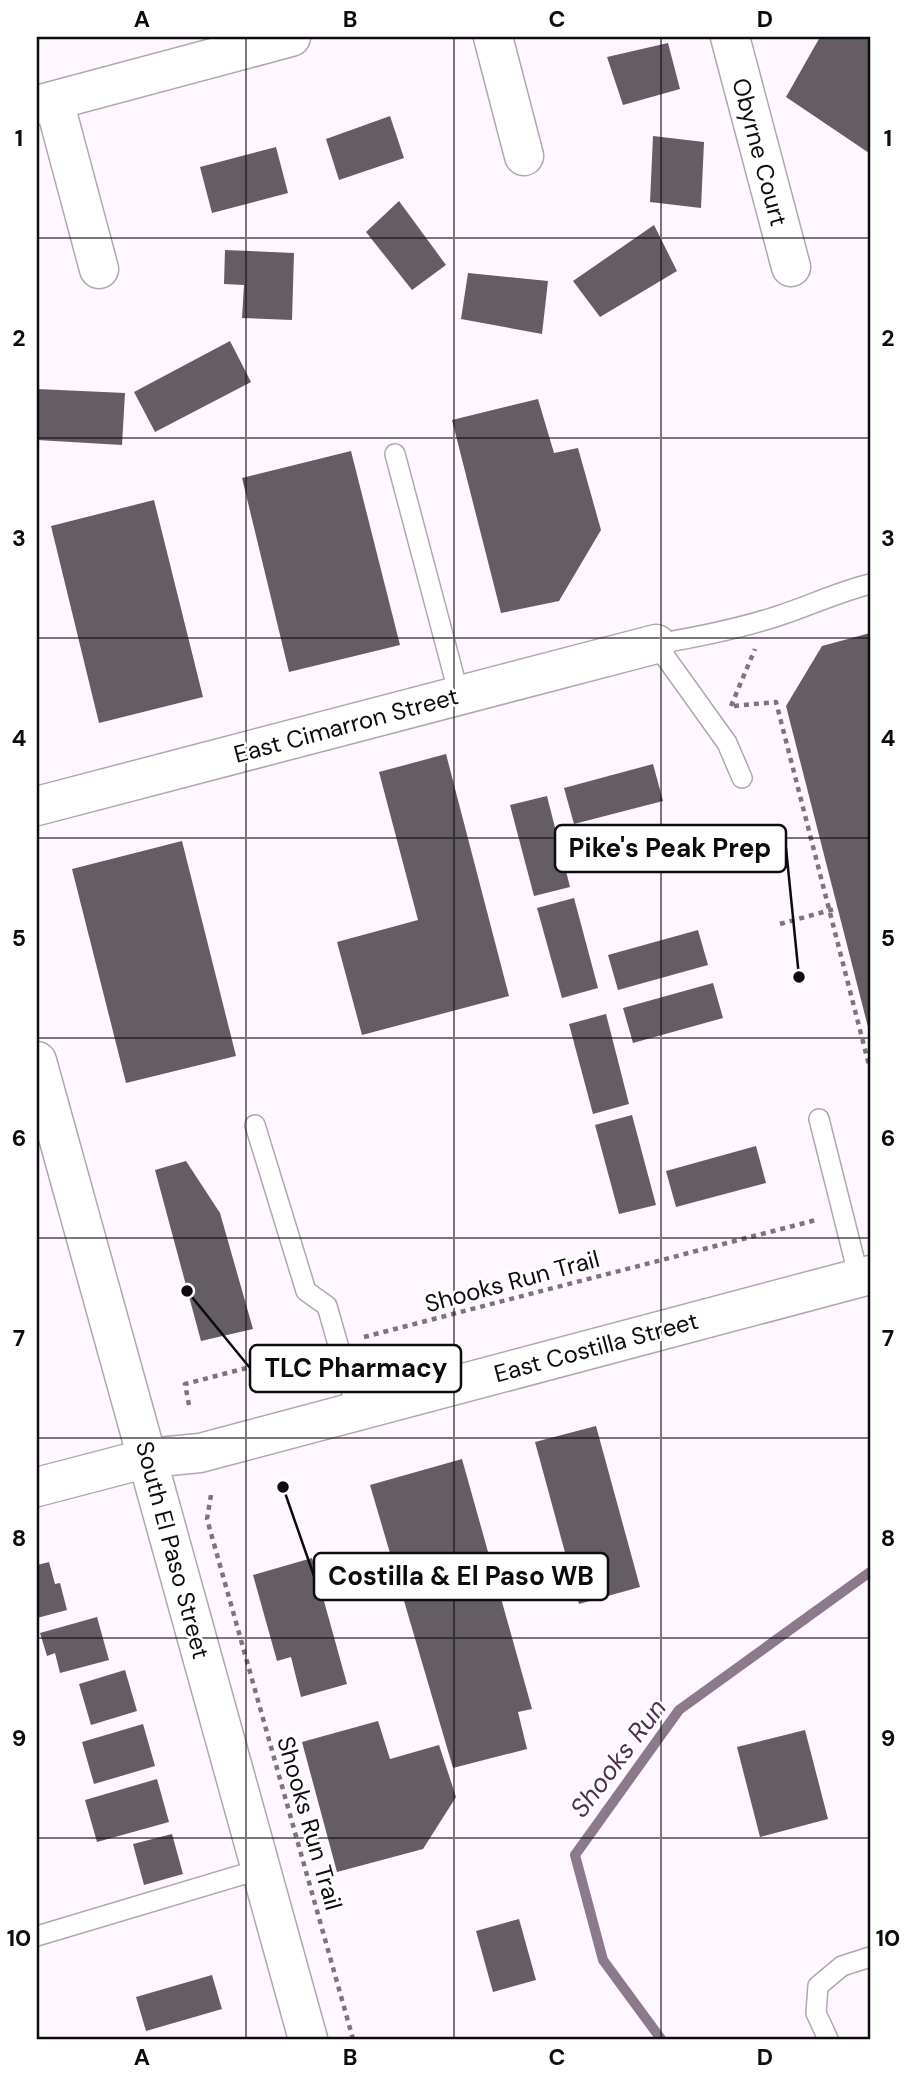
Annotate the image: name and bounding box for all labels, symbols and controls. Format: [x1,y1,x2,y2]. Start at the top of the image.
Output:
text: A [134,4,150,34]
text: B [343,4,357,34]
text: C [549,4,565,34]
text: D [757,4,773,34]
street label: Obyrne Court [725,75,795,229]
text: 1 [15,123,23,153]
text: 1 [884,123,892,153]
text: 2 [12,323,26,353]
text: 2 [881,323,895,353]
text: 3 [12,523,26,553]
text: 3 [881,523,895,553]
street label: East Cimarron Street [230,680,462,770]
text: 4 [12,723,27,753]
text: 4 [881,723,896,753]
callout: Pike's Peak Prep [555,825,786,872]
text: Pike's Peak Prep [569,831,771,865]
text: 5 [12,923,26,953]
text: 5 [881,923,895,953]
text: 6 [12,1123,26,1153]
text: 6 [881,1123,895,1153]
street label: Shooks Run Trail [421,1243,603,1319]
street label: East Costilla Street [490,1305,702,1389]
text: 7 [13,1323,25,1353]
text: 7 [882,1323,894,1353]
callout: TLC Pharmacy [250,1345,461,1392]
text: TLC Pharmacy [265,1351,448,1385]
street label: South El Paso Street [129,1438,217,1662]
text: 8 [12,1523,26,1553]
text: 8 [881,1523,895,1553]
callout: Costilla & El Paso WB [314,1553,608,1600]
text: Costilla & El Paso WB [328,1559,594,1593]
water label: Shooks Run [562,1692,674,1824]
text: 9 [12,1723,26,1753]
text: 9 [881,1723,895,1753]
street label: Shooks Run Trail [270,1733,350,1913]
text: 10 [7,1923,31,1953]
text: 10 [876,1923,900,1953]
text: A [134,2042,150,2072]
text: B [343,2042,357,2072]
text: C [549,2042,565,2072]
text: D [757,2042,773,2072]

